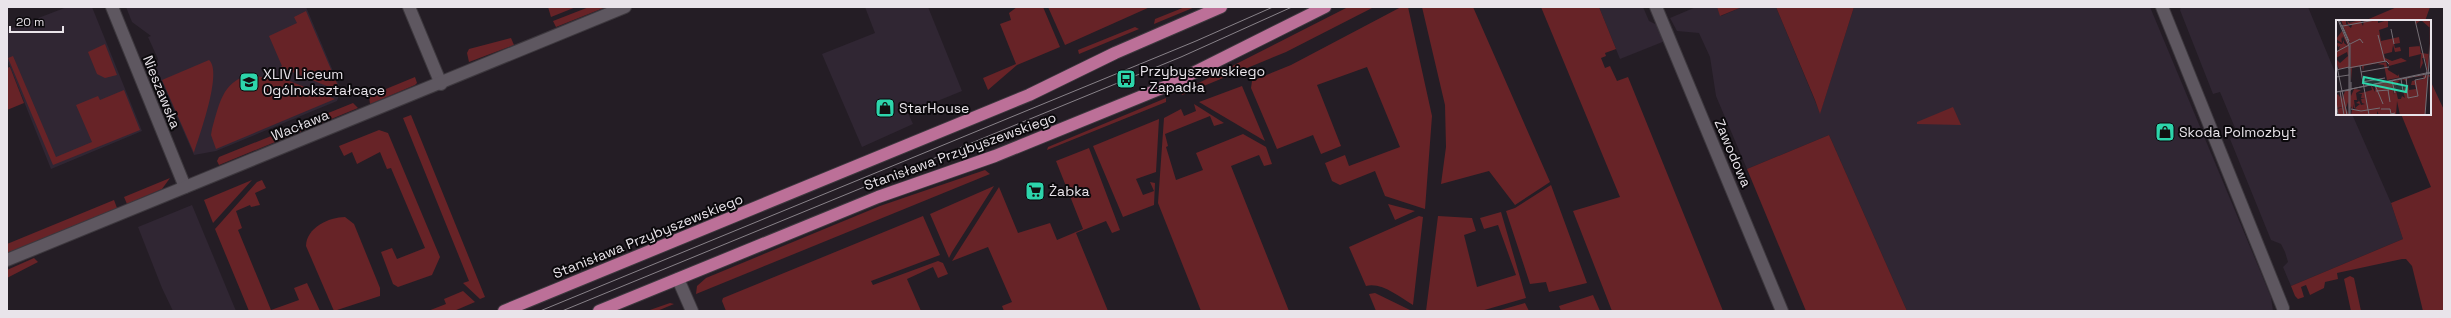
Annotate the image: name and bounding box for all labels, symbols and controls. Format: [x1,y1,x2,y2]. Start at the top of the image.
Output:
scale bar [10,8,63,34]
text: 20 m [16,14,44,30]
inset map [2336,20,2431,115]
street label: Nieszawska [139,53,185,131]
place label: Przybyszewskiego - Zapadła [1140,62,1265,96]
place label: XLIV Liceum Ogólnokształcące [263,65,385,99]
bus stop icon: Przybyszewskiego - Zapadła [1115,68,1137,90]
school or university icon: XLIV Liceum Ogólnokształcące [238,71,260,93]
shop icon: StarHouse [874,97,896,119]
place label: StarHouse [899,99,969,117]
street label: Wacława [269,105,331,145]
street label: Stanisława Przybyszewskiego [861,108,1059,194]
street label: Zawodowa [1711,116,1755,190]
shop icon: Skoda Polmozbyt [2154,121,2176,143]
place label: Skoda Polmozbyt [2179,123,2296,141]
supermarket icon: Żabka [1024,180,1046,202]
place label: Żabka [1049,182,1090,200]
street label: Stanisława Przybyszewskiego [550,190,746,282]

